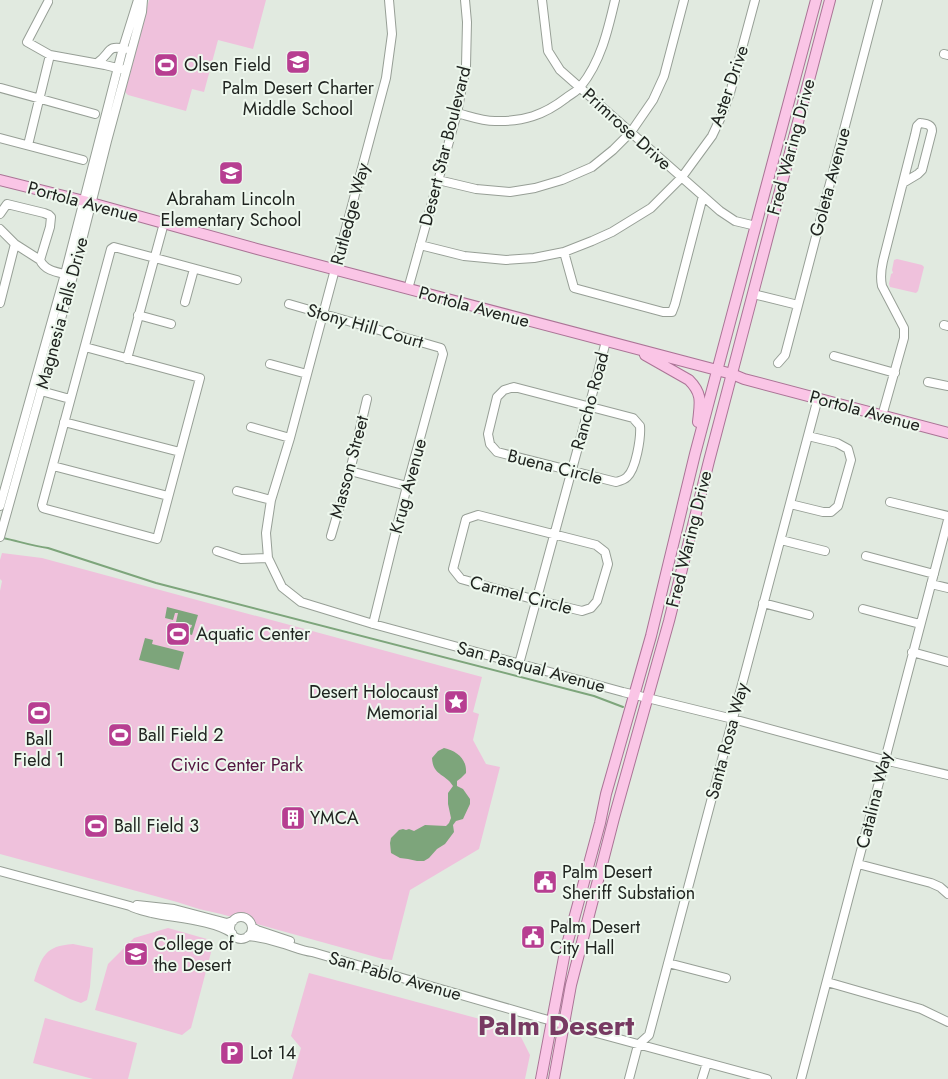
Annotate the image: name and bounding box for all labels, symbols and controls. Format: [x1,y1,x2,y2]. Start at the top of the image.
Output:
street label: Aster Drive [703,42,755,130]
school or university icon: Palm Desert Charter Middle School [285,49,311,75]
sports icon: Olsen Field [153,52,179,78]
place label: Olsen Field [184,52,271,78]
street label: Desert Star Boulevard [413,63,477,229]
place label: Palm Desert Charter Middle School [222,75,375,122]
street label: Fred Waring Drive [760,76,822,218]
street label: Primrose Drive [577,82,677,176]
street label: Goleta Avenue [803,125,857,239]
school or university icon: Abraham Lincoln Elementary School [218,160,244,186]
street label: Rutledge Way [324,160,376,268]
street label: Portola Avenue [25,175,141,229]
place label: Abraham Lincoln Elementary School [161,186,301,233]
street label: Magnesia Falls Drive [29,234,95,392]
street label: Portola Avenue [416,280,532,334]
street label: Stony Hill Court [304,297,427,355]
street label: Rancho Road [564,349,616,453]
street label: Portola Avenue [807,384,923,438]
street label: Masson Street [323,412,375,521]
street label: Krug Avenue [383,436,433,536]
street label: Buena Circle [505,443,605,491]
street label: Fred Waring Drive [659,468,719,610]
street label: Carmel Circle [467,569,575,621]
sports icon: Aquatic Center [165,621,191,647]
place label: Aquatic Center [196,621,311,647]
street label: San Pasqual Avenue [454,635,608,699]
place label: Desert Holocaust Memorial [309,679,439,726]
street label: Santa Rosa Way [699,680,755,802]
place icon: Desert Holocaust Memorial [443,689,469,715]
sports icon: Ball Field 1 [26,700,52,726]
sports icon: Ball Field 2 [107,722,133,748]
place label: Ball Field 2 [138,722,223,748]
place label: Ball Field 1 [14,726,64,773]
street label: Catalina Way [849,749,899,851]
park label: Civic Center Park [171,752,303,778]
building icon: YMCA [280,805,306,831]
place label: YMCA [310,805,359,831]
sports icon: Ball Field 3 [83,813,109,839]
place label: Ball Field 3 [114,813,199,839]
place label: Palm Desert Sheriff Substation [562,859,695,906]
public building icon: Palm Desert Sheriff Substation [532,869,558,895]
place label: Palm Desert City Hall [550,914,641,961]
public building icon: Palm Desert City Hall [520,924,546,950]
place label: College of the Desert [154,931,234,978]
school or university icon: College of the Desert [123,941,149,967]
street label: San Pablo Avenue [326,945,464,1007]
district label: Palm Desert [478,1005,634,1046]
parking icon: Lot 14 [219,1040,245,1066]
place label: Lot 14 [250,1040,296,1066]

